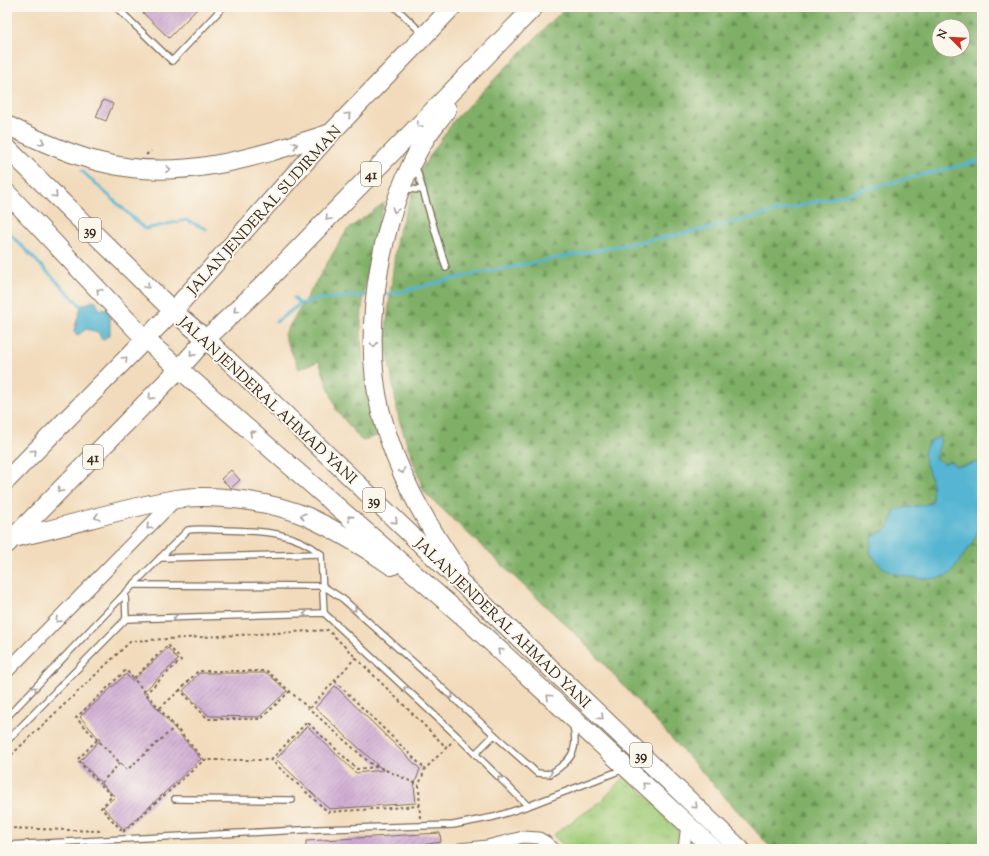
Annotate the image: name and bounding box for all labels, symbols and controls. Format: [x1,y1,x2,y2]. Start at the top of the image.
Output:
north arrow [931,18,971,58]
text: N [933,27,952,43]
one-way arrow [343,112,351,120]
one-way arrow [416,120,424,128]
street label: JALAN JENDERAL SUDIRMAN [183,122,347,301]
one-way arrow [38,137,46,145]
one-way arrow [291,141,298,150]
road number: 41 [361,162,381,186]
one-way arrow [165,165,171,174]
one-way arrow [50,190,58,198]
one-way arrow [391,206,399,213]
one-way arrow [325,213,333,221]
road number: 39 [79,218,101,242]
one-way arrow [142,281,150,289]
one-way arrow [97,288,104,295]
one-way arrow [233,305,241,313]
street label: JALAN JENDERAL AHMAD YANI [172,312,361,490]
one-way arrow [370,342,378,348]
one-way arrow [189,349,197,357]
one-way arrow [120,356,128,364]
one-way arrow [148,392,156,400]
one-way arrow [249,431,256,438]
road number: 41 [83,445,103,469]
one-way arrow [29,449,37,457]
one-way arrow [397,468,405,475]
one-way arrow [57,485,65,493]
road number: 39 [363,488,385,512]
one-way arrow [94,512,100,520]
one-way arrow [299,512,306,521]
one-way arrow [347,516,354,523]
one-way arrow [390,516,398,524]
one-way arrow [146,522,154,530]
street label: JALAN JENDERAL AHMAD YANI [409,533,595,714]
one-way arrow [349,604,357,612]
one-way arrow [303,609,309,618]
one-way arrow [173,614,179,622]
one-way arrow [55,615,63,623]
one-way arrow [497,648,504,655]
one-way arrow [29,686,37,694]
one-way arrow [403,687,411,694]
one-way arrow [446,692,454,699]
one-way arrow [546,694,554,701]
one-way arrow [596,712,604,720]
road number: 39 [630,743,652,767]
one-way arrow [547,769,554,777]
one-way arrow [497,776,505,784]
one-way arrow [642,782,649,789]
one-way arrow [691,802,698,809]

